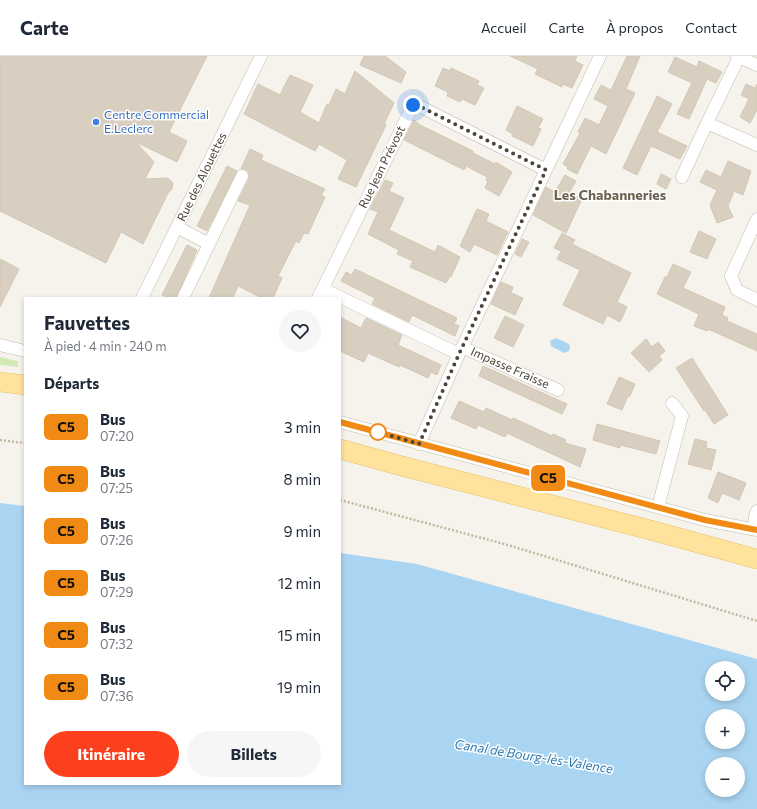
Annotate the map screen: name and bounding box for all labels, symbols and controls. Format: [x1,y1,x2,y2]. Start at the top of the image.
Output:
text: Carte [20,16,69,39]
text: Accueil [481,19,527,36]
text: Carte [549,19,584,36]
text: À propos [606,19,663,36]
text: Contact [685,19,737,36]
your location [403,95,423,115]
place label: Centre Commercial E.Leclerc [104,107,209,135]
marker: Centre Commercial E.Leclerc [91,117,101,127]
street label: Rue Jean Prévost [355,123,408,211]
street label: Rue des Alouettes [173,130,229,223]
district label: Les Chabanneries [554,186,667,203]
button: heart [279,310,321,352]
text: Fauvettes [44,311,130,334]
text: À pied · 4 min · 240 m [44,338,166,354]
street label: Impasse Fraisse [469,343,552,391]
text: Départs [44,374,99,392]
text: Bus [100,410,125,428]
text: C5 [57,418,75,435]
text: 3 min [284,418,321,436]
unlabelled marker [369,423,387,441]
text: 07:20 [100,428,134,444]
text: Bus [100,462,125,480]
line badge: C5 [530,465,566,491]
text: C5 [539,469,557,486]
text: C5 [57,470,75,487]
text: 8 min [283,470,321,488]
text: 07:25 [100,480,133,496]
text: Bus [100,514,125,532]
text: C5 [57,522,75,539]
text: 9 min [283,522,321,540]
text: 07:26 [100,532,133,548]
text: Bus [100,566,125,584]
text: C5 [57,574,75,591]
text: 12 min [278,574,321,592]
text: 07:29 [100,584,133,600]
text: Bus [100,618,125,636]
text: C5 [57,626,75,643]
text: 15 min [278,626,321,644]
text: 07:32 [100,636,133,652]
map controls [705,661,745,797]
button: locate [705,661,745,701]
text: Bus [100,670,125,688]
text: C5 [57,678,75,695]
text: 19 min [277,678,321,696]
text: 07:36 [100,688,134,704]
button: + [705,709,745,749]
button: Itinéraire [44,731,179,777]
button: Billets [187,731,321,777]
water label: Canal de Bourg-lès-Valence [454,736,615,776]
button: − [705,757,745,797]

